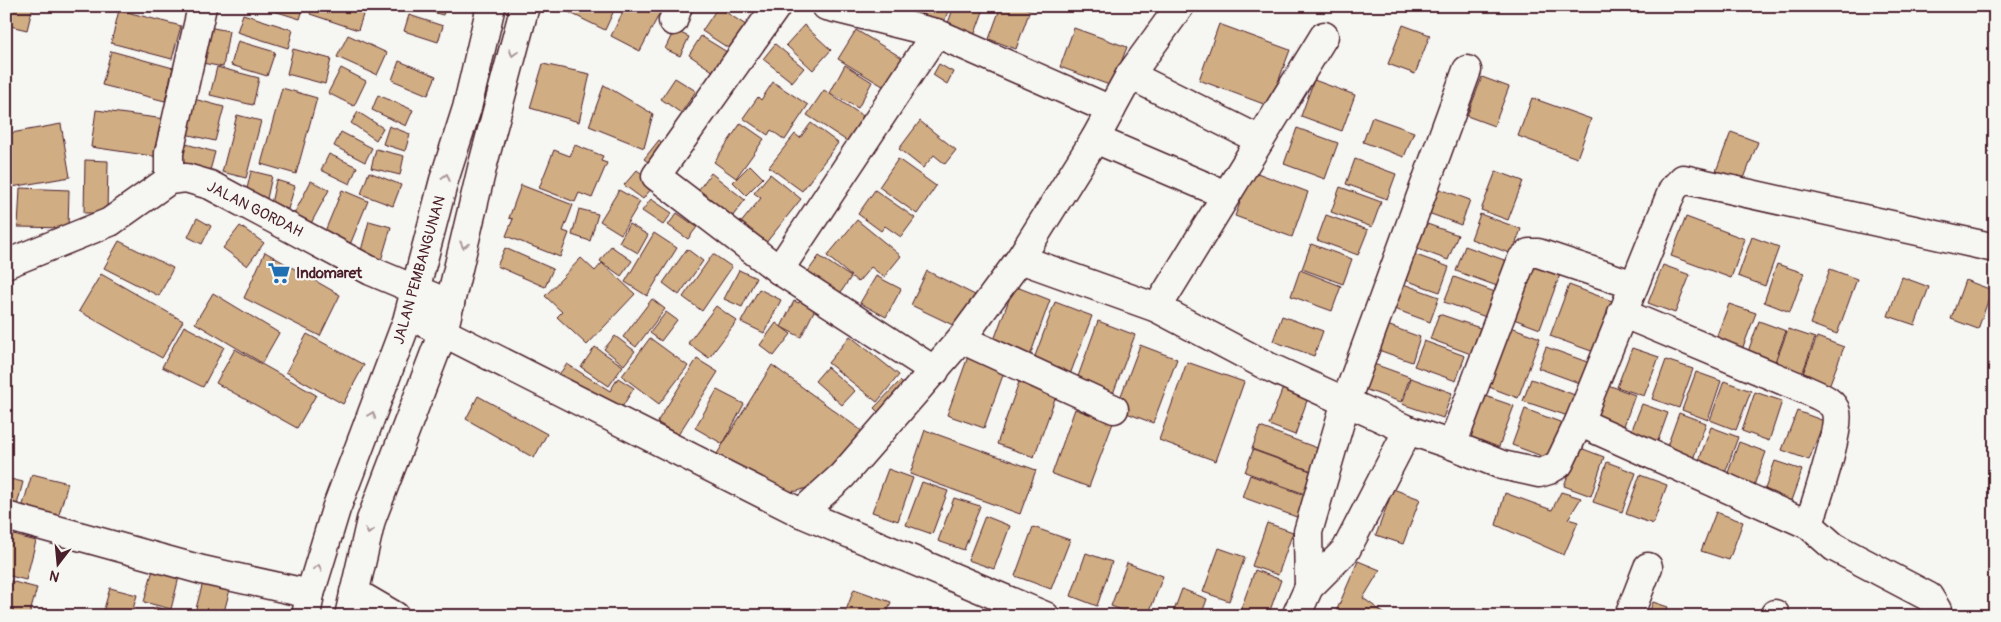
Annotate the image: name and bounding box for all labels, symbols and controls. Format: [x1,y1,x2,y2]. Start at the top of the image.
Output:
one-way arrow [508,49,518,57]
one-way arrow [440,173,450,181]
street label: JALAN GORDAH [204,177,306,242]
street label: JALAN PEMBANGUNAN [389,194,450,347]
one-way arrow [459,240,470,249]
supermarket icon: Indomaret [266,260,292,286]
place label: Indomaret [296,264,363,283]
one-way arrow [366,411,376,420]
one-way arrow [364,527,375,536]
north arrow [32,540,82,590]
one-way arrow [312,565,322,573]
text: N [48,567,61,585]

